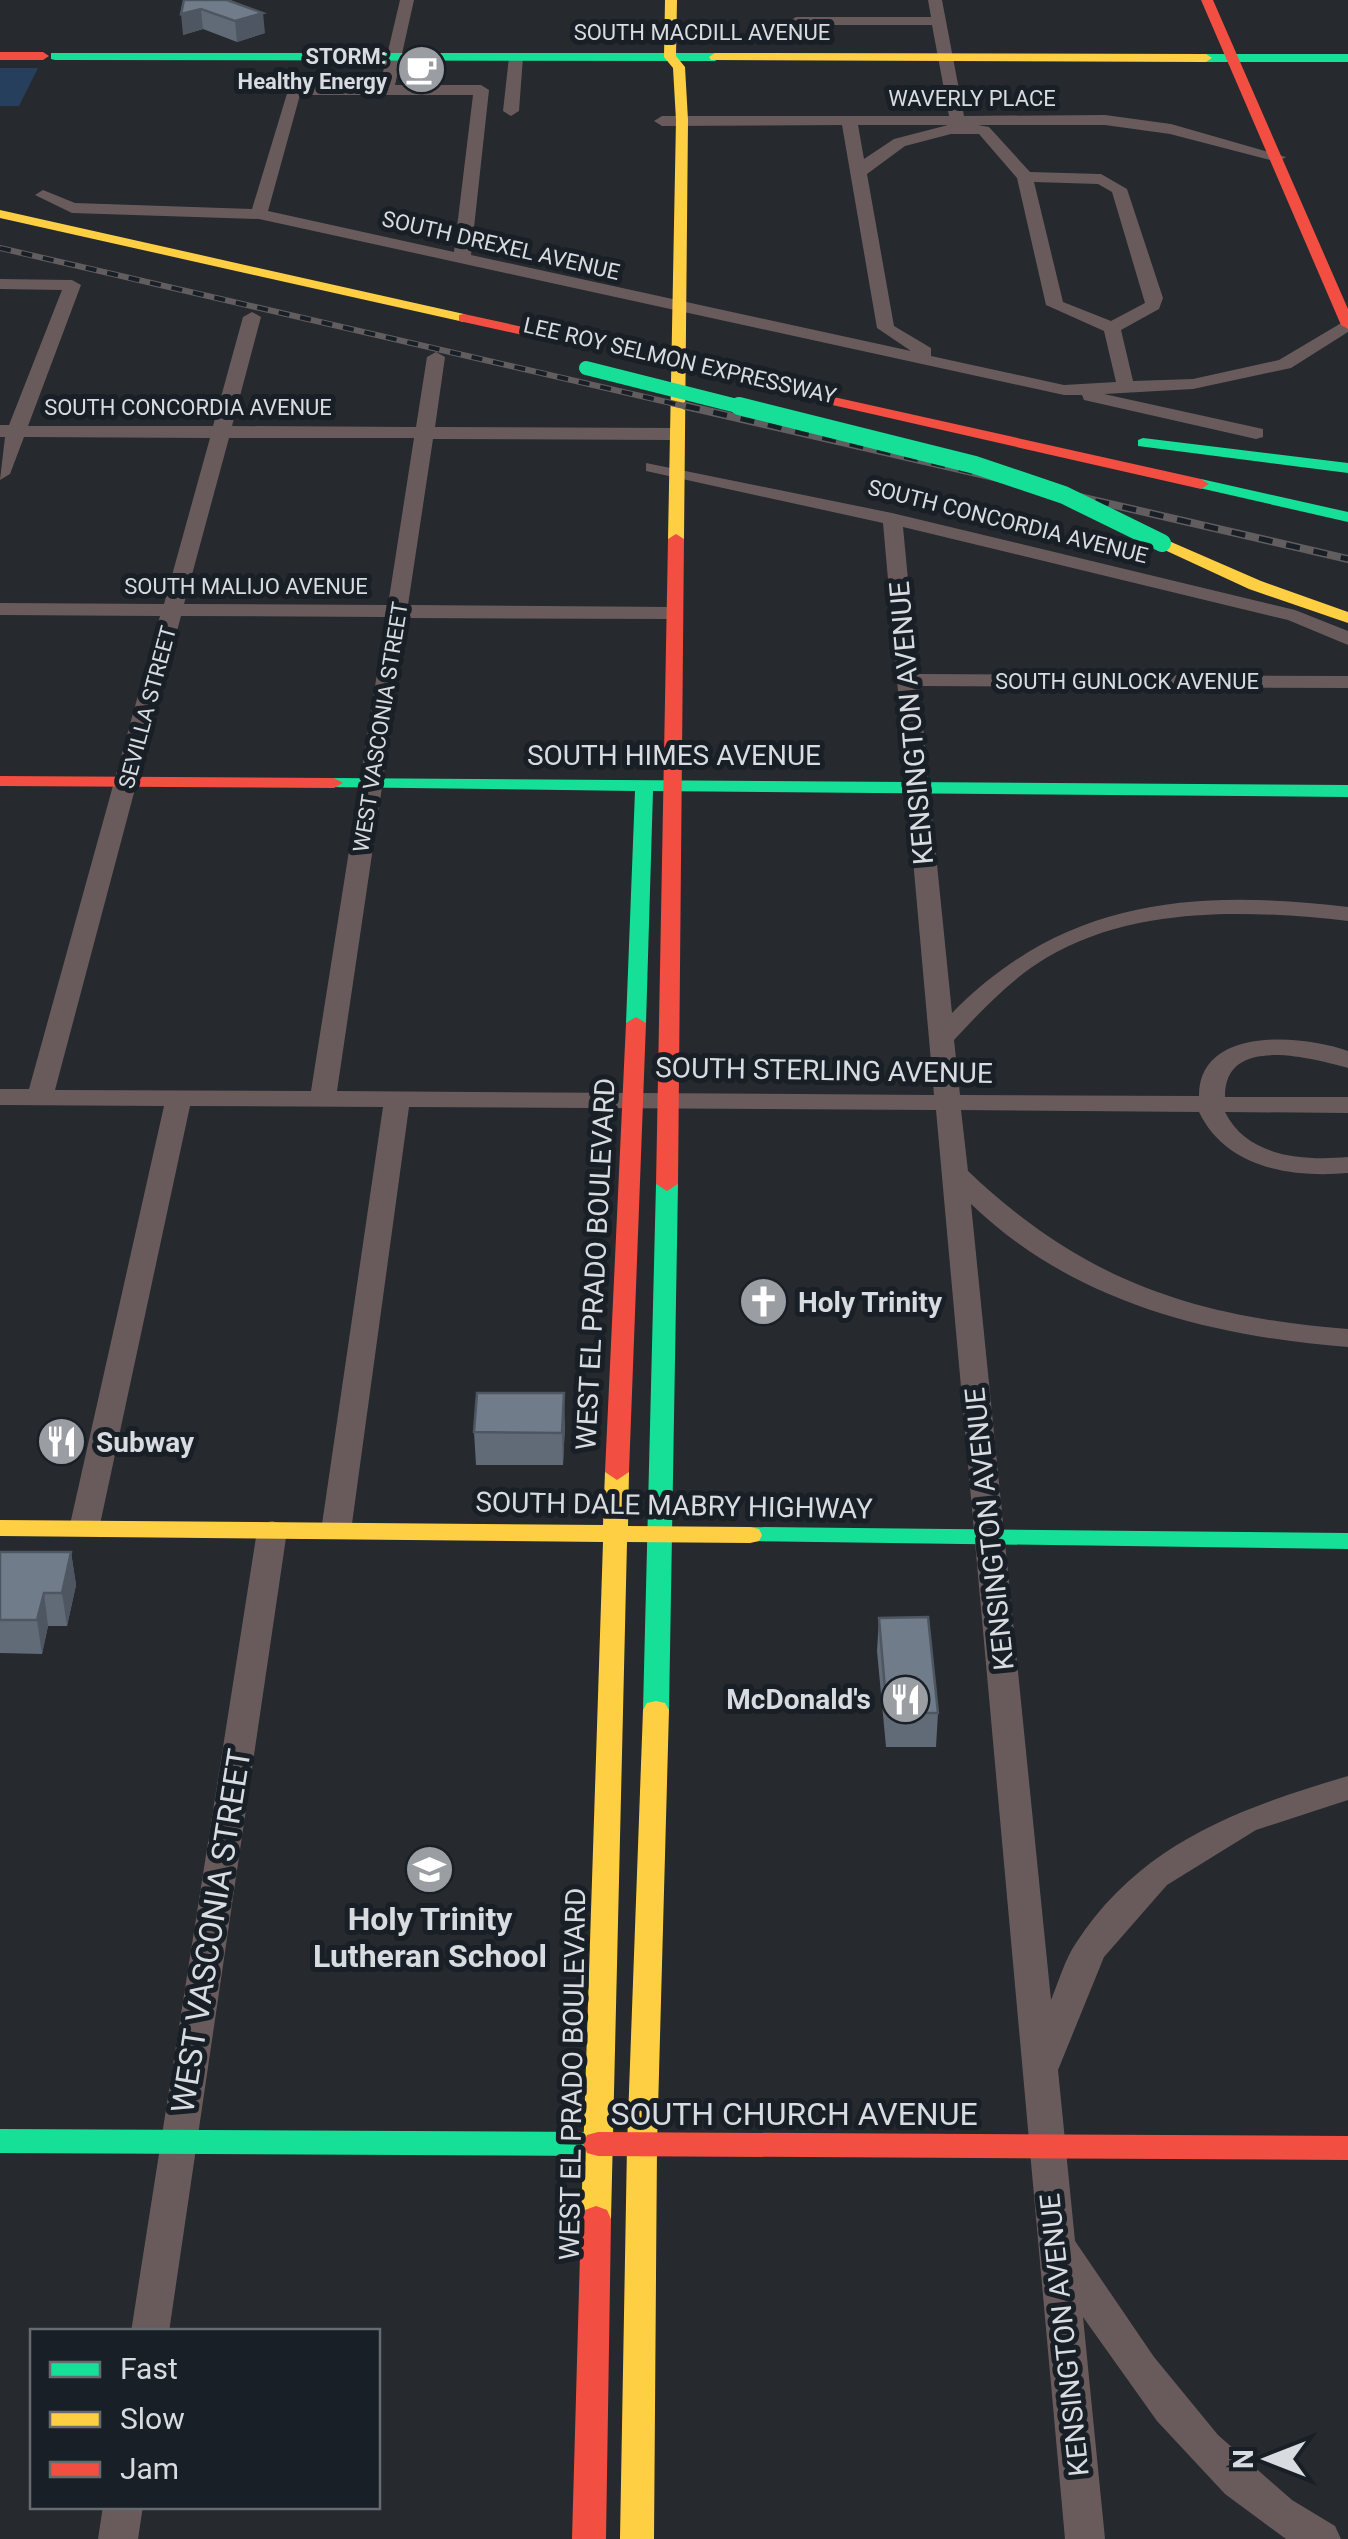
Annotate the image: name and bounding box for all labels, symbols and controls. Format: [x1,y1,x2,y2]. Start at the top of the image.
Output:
street label: SOUTH MACDILL AVENUE [574,20,830,45]
cafe icon: STORM: Healthy Energy [396,43,448,95]
place label: STORM: Healthy Energy [238,44,388,94]
street label: WAVERLY PLACE [888,86,1056,111]
street label: SOUTH DREXEL AVENUE [380,206,622,285]
street label: LEE ROY SELMON EXPRESSWAY [521,312,839,409]
street label: SOUTH CONCORDIA AVENUE [44,395,332,420]
street label: SOUTH CONCORDIA AVENUE [865,475,1150,568]
street label: SOUTH MALIJO AVENUE [124,574,368,599]
street label: KENSINGTON AVENUE [883,580,940,866]
street label: WEST VASCONIA STREET [348,600,413,854]
street label: SEVILLA STREET [114,623,181,791]
street label: SOUTH GUNLOCK AVENUE [995,669,1259,694]
street label: SOUTH HIMES AVENUE [527,739,821,772]
street label: SOUTH STERLING AVENUE [655,1051,993,1090]
street label: WEST EL PRADO BOULEVARD [569,1077,622,1451]
church icon: Holy Trinity [737,1276,789,1328]
place label: Holy Trinity [798,1286,943,1319]
street label: KENSINGTON AVENUE [958,1386,1021,1672]
restaurant icon: Subway [35,1416,87,1468]
place label: Subway [96,1426,195,1459]
street label: SOUTH DALE MABRY HIGHWAY [475,1486,873,1525]
restaurant icon: McDonald's [880,1673,932,1725]
place label: McDonald's [726,1683,871,1716]
street label: WEST VASCONIA STREET [163,1746,259,2116]
school or university icon: Holy Trinity Lutheran School [404,1843,456,1895]
street label: WEST EL PRADO BOULEVARD [553,1887,592,2261]
place label: Holy Trinity Lutheran School [313,1900,547,1975]
street label: SOUTH CHURCH AVENUE [610,2095,978,2133]
street label: KENSINGTON AVENUE [1033,2192,1096,2478]
legend [30,2329,380,2509]
text: Fast [120,2351,178,2386]
text: Slow [120,2401,185,2436]
north arrow [1218,2409,1318,2509]
text: N [1227,2449,1260,2469]
text: Jam [120,2451,179,2486]

